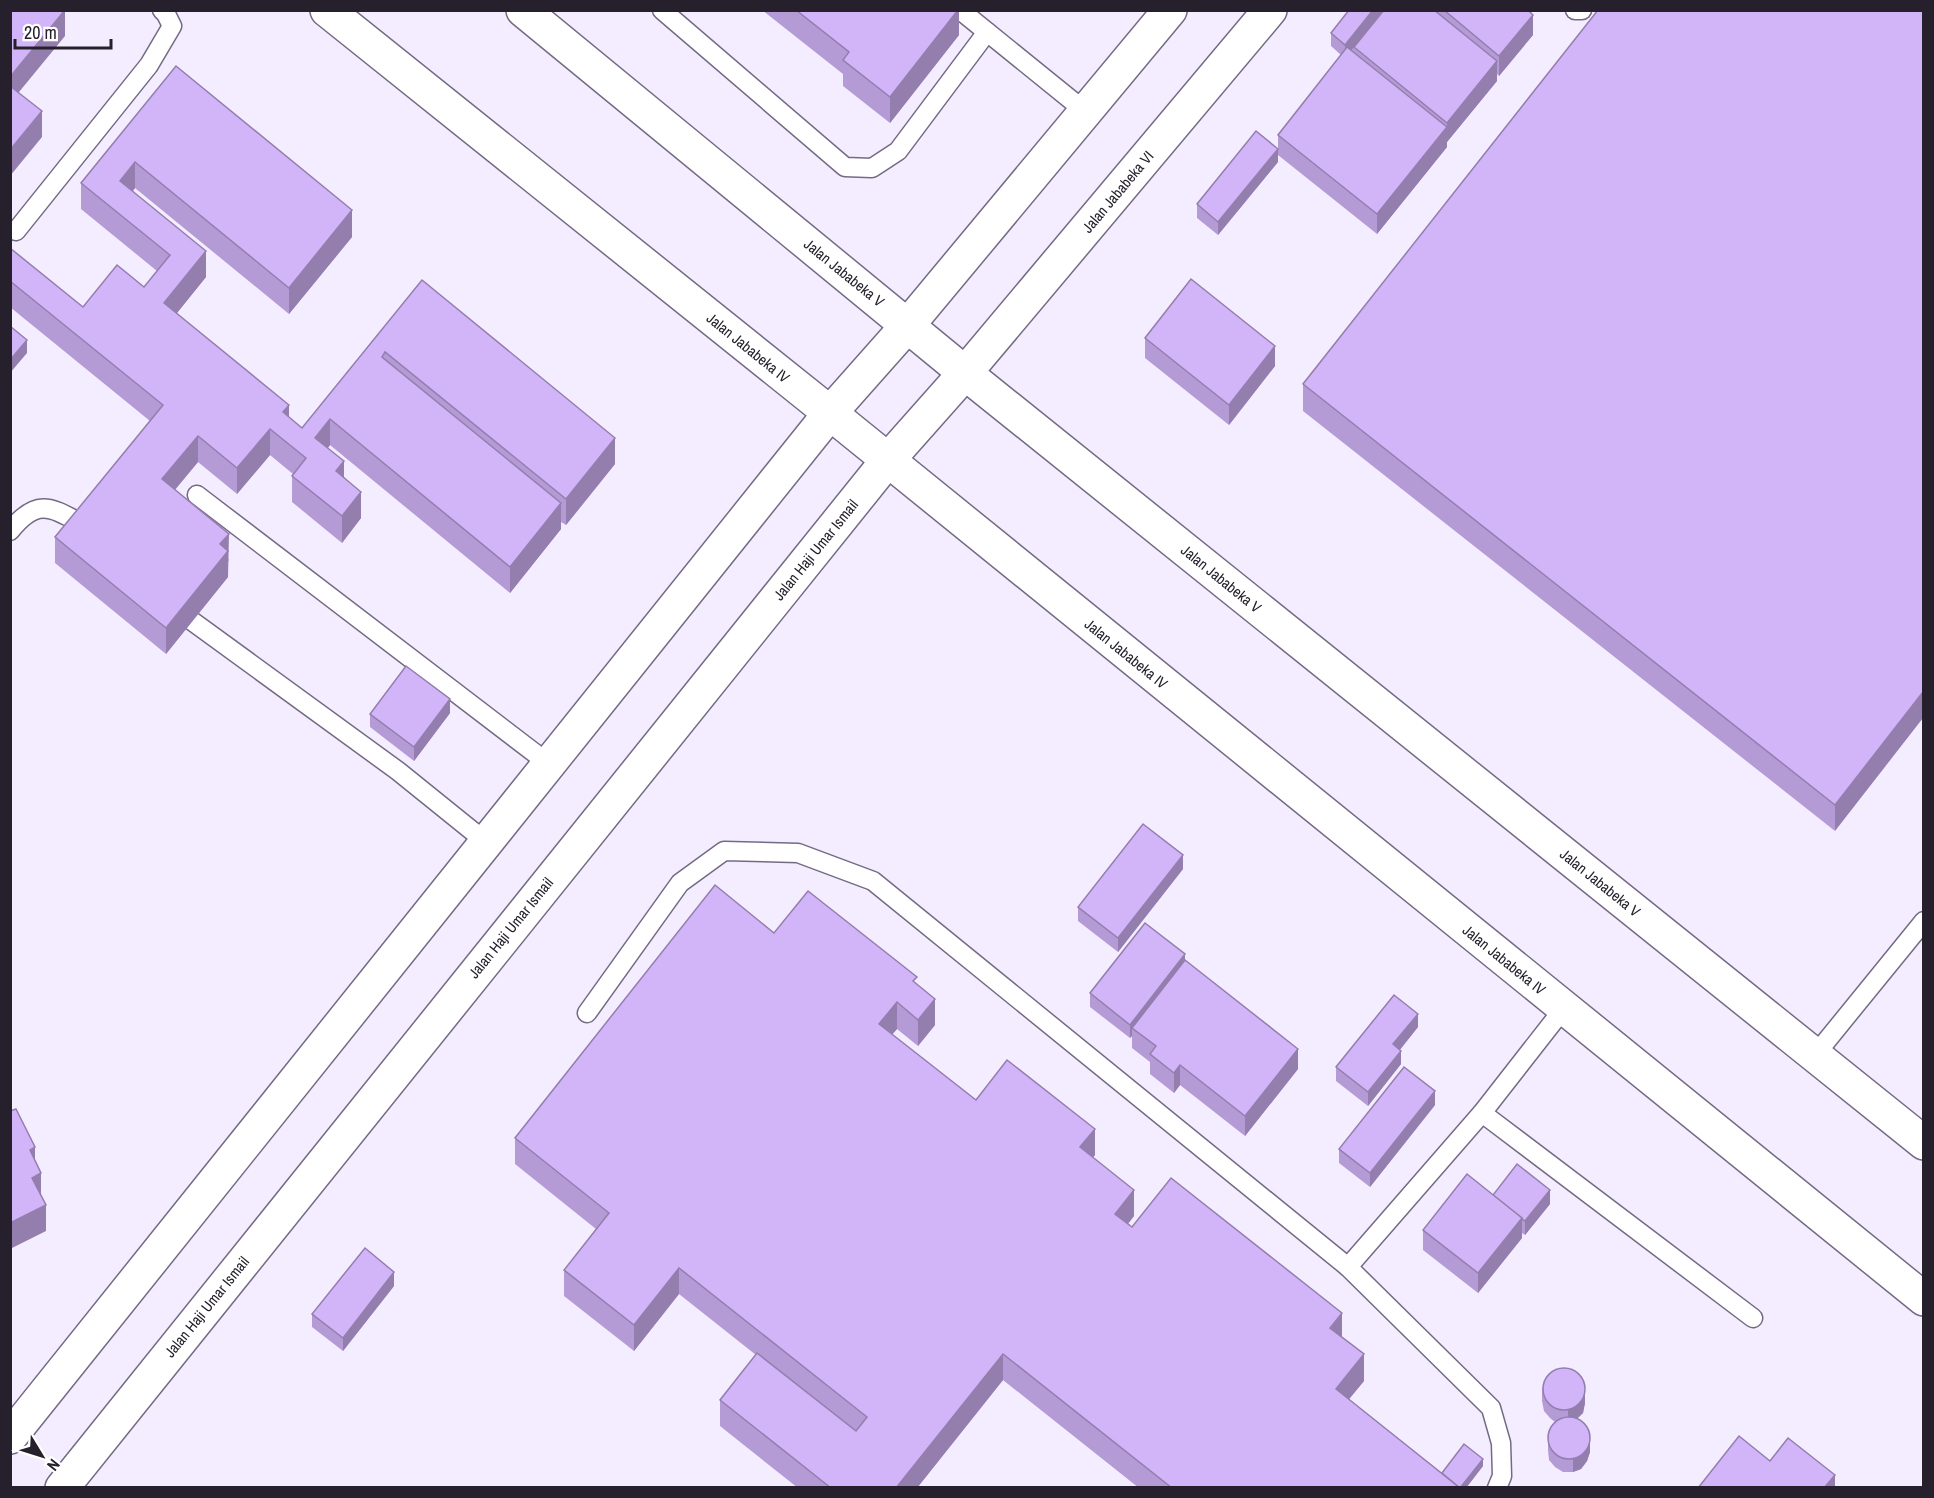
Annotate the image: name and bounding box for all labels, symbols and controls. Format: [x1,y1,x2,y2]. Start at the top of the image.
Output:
scale bar [15,12,111,50]
text: 20 m [24,20,57,45]
street label: Jalan Jababeka VI [1077,146,1158,237]
street label: Jalan Jababeka V [800,234,890,312]
street label: Jalan Jababeka IV [702,308,795,388]
street label: Jalan Haji Umar Ismail [768,495,863,605]
street label: Jalan Jababeka V [1177,540,1267,618]
street label: Jalan Jababeka IV [1080,614,1173,694]
street label: Jalan Jababeka V [1556,844,1646,922]
street label: Jalan Haji Umar Ismail [463,873,558,983]
street label: Jalan Jababeka IV [1458,920,1551,1000]
street label: Jalan Haji Umar Ismail [159,1252,254,1362]
north arrow [12,1426,72,1486]
text: N [42,1455,65,1476]

